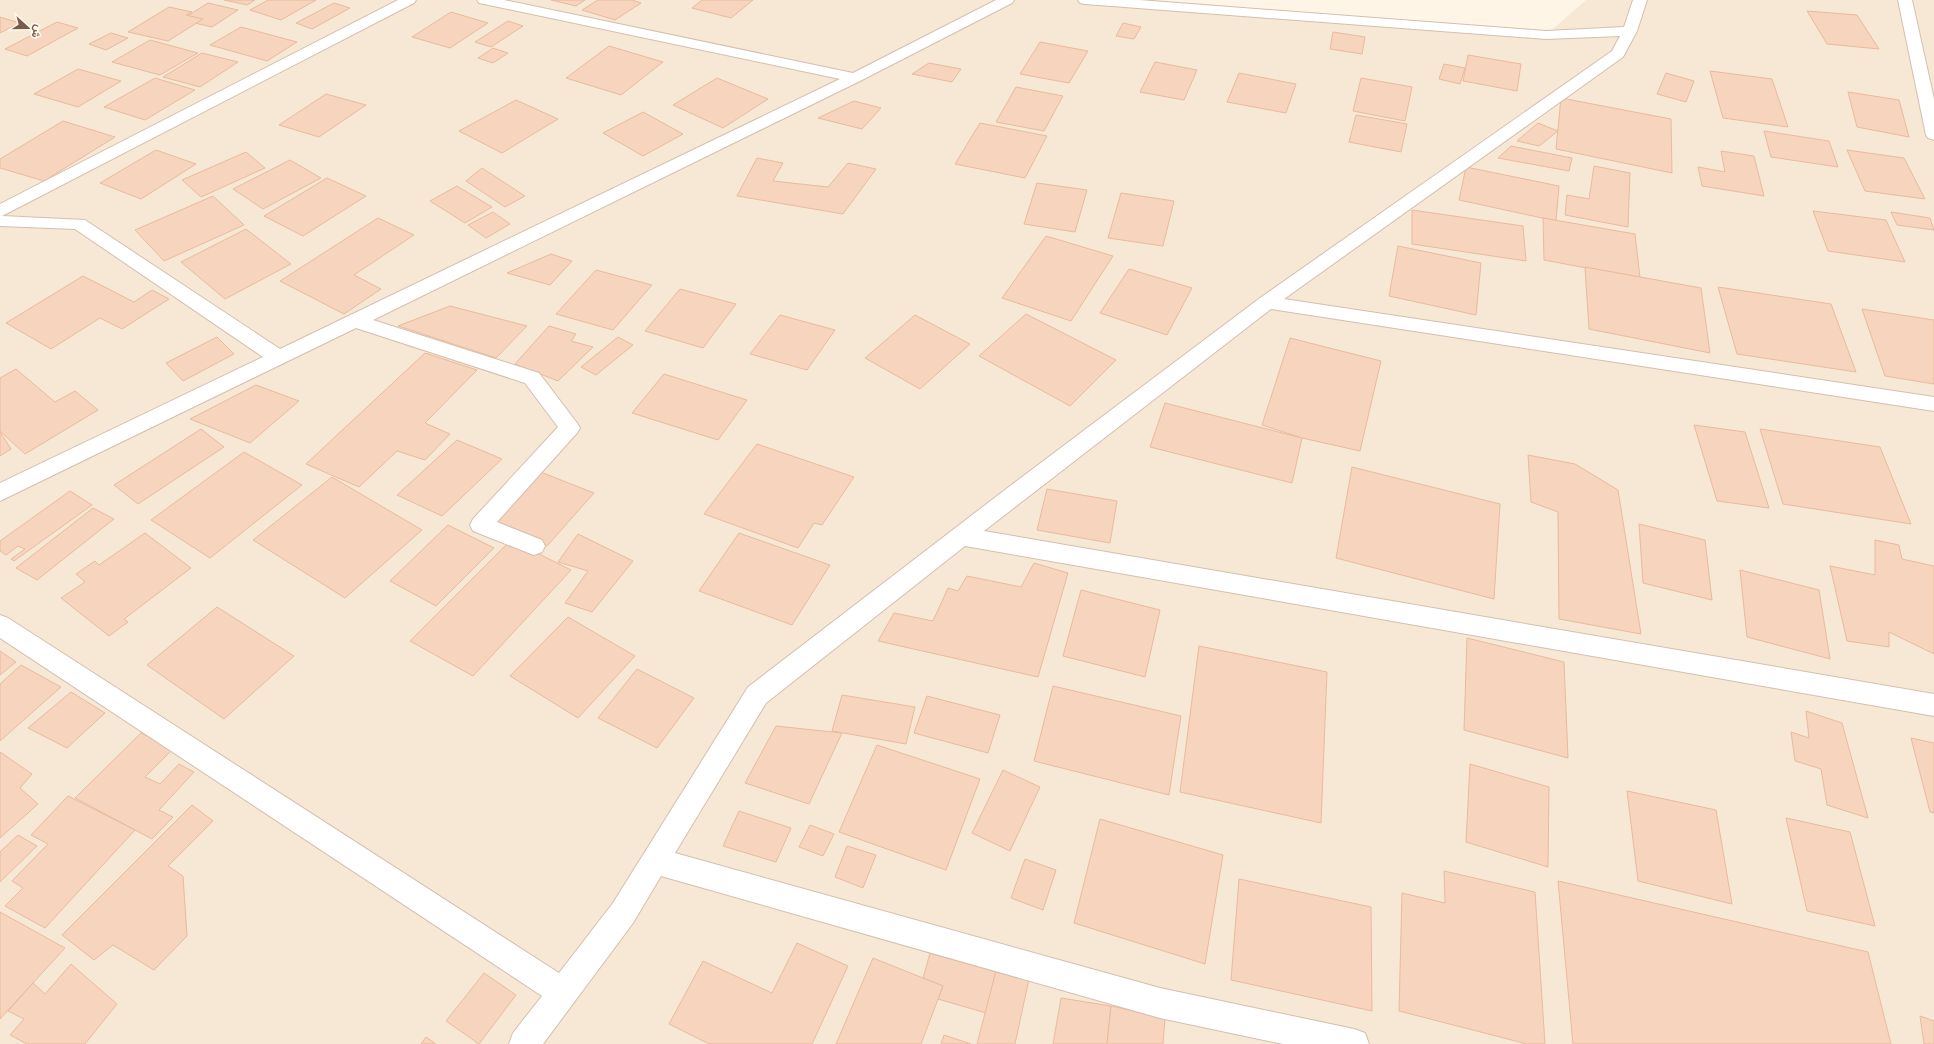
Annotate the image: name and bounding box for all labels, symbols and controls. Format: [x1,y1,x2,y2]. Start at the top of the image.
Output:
north arrow [8,8,48,48]
text: ش [28,23,45,40]

